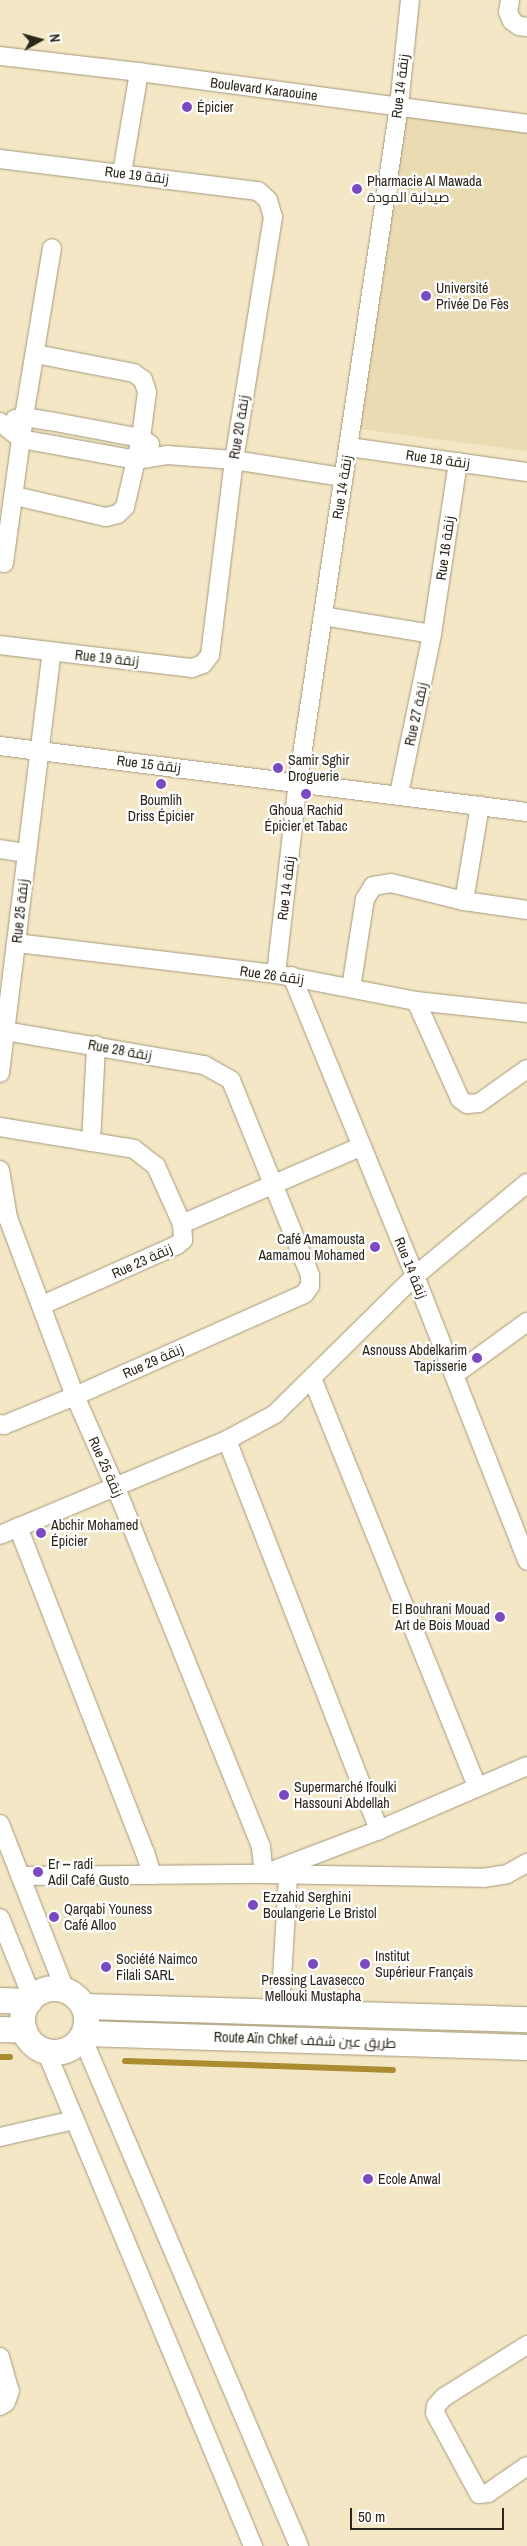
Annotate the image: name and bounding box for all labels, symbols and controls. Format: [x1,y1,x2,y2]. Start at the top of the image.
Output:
north arrow [15,15,65,65]
text: N [45,33,64,43]
street label: Rue 14 زنقة [388,53,412,119]
street label: Boulevard Karaouine [209,74,319,104]
place label: Épicier [197,99,233,115]
marker: Épicier [181,101,193,113]
street label: Rue 19 زنقة [104,163,170,187]
place label: Pharmacie Al Mawada صيدلية المودة [367,173,482,206]
marker: Pharmacie Al Mawada صيدلية المودة [351,183,363,195]
place label: Université Privée De Fès [436,280,509,312]
marker: Université Privée De Fès [420,290,432,302]
street label: Rue 20 زنقة [226,394,252,460]
street label: Rue 18 زنقة [405,446,471,472]
street label: Rue 14 زنقة [329,454,355,520]
street label: Rue 16 زنقة [432,515,458,581]
street label: Rue 19 زنقة [74,646,140,670]
street label: Rue 27 زنقة [401,681,431,747]
street label: Rue 15 زنقة [116,752,182,776]
place label: Samir Sghir Droguerie [288,752,349,784]
marker: Samir Sghir Droguerie [272,762,284,774]
marker: Boumlih Driss Épicier [155,778,167,790]
marker: Ghoua Rachid Épicier et Tabac [300,788,312,800]
place label: Boumlih Driss Épicier [128,792,194,824]
place label: Ghoua Rachid Épicier et Tabac [264,802,348,834]
street label: Rue 14 زنقة [274,855,298,921]
street label: Rue 25 زنقة [8,878,32,944]
street label: Rue 26 زنقة [239,962,305,988]
street label: Rue 28 زنقة [87,1036,153,1064]
place label: Café Amamousta Aamamou Mohamed [258,1231,365,1264]
street label: Rue 14 زنقة [391,1235,431,1301]
street label: Rue 23 زنقة [109,1240,175,1282]
marker: Café Amamousta Aamamou Mohamed [369,1241,381,1253]
street label: Rue 29 زنقة [120,1340,186,1382]
place label: Asnouss Abdelkarim Tapisserie [362,1342,467,1374]
marker: Asnouss Abdelkarim Tapisserie [471,1352,483,1364]
street label: Rue 25 زنقة [85,1434,127,1500]
place label: Abchir Mohamed Épicier [51,1517,138,1550]
marker: Abchir Mohamed Épicier [35,1527,47,1539]
place label: El Bouhrani Mouad Art de Bois Mouad [392,1601,490,1634]
marker: El Bouhrani Mouad Art de Bois Mouad [494,1611,506,1623]
place label: Supermarché Ifoulki Hassouni Abdellah [294,1779,397,1811]
marker: Supermarché Ifoulki Hassouni Abdellah [278,1789,290,1801]
place label: Er -- radi Adil Café Gusto [48,1856,129,1888]
marker: Er -- radi Adil Café Gusto [32,1866,44,1878]
place label: Ezzahid Serghini Boulangerie Le Bristol [263,1889,377,1921]
marker: Ezzahid Serghini Boulangerie Le Bristol [247,1899,259,1911]
place label: Qarqabi Youness Café Alloo [64,1901,152,1934]
marker: Qarqabi Youness Café Alloo [48,1911,60,1923]
place label: Institut Supérieur Français [375,1948,473,1980]
place label: Société Naimco Filali SARL [116,1951,198,1984]
marker: Pressing Lavasecco Mellouki Mustapha [307,1958,319,1970]
marker: Institut Supérieur Français [359,1958,371,1970]
marker: Société Naimco Filali SARL [100,1961,112,1973]
place label: Pressing Lavasecco Mellouki Mustapha [261,1972,365,2004]
street label: Route Aïn Chkef طريق عين شقف [213,2028,397,2052]
place label: Ecole Anwal [378,2171,441,2187]
marker: Ecole Anwal [362,2173,374,2185]
scale bar [352,2498,506,2530]
text: 50 m [358,2506,385,2527]

